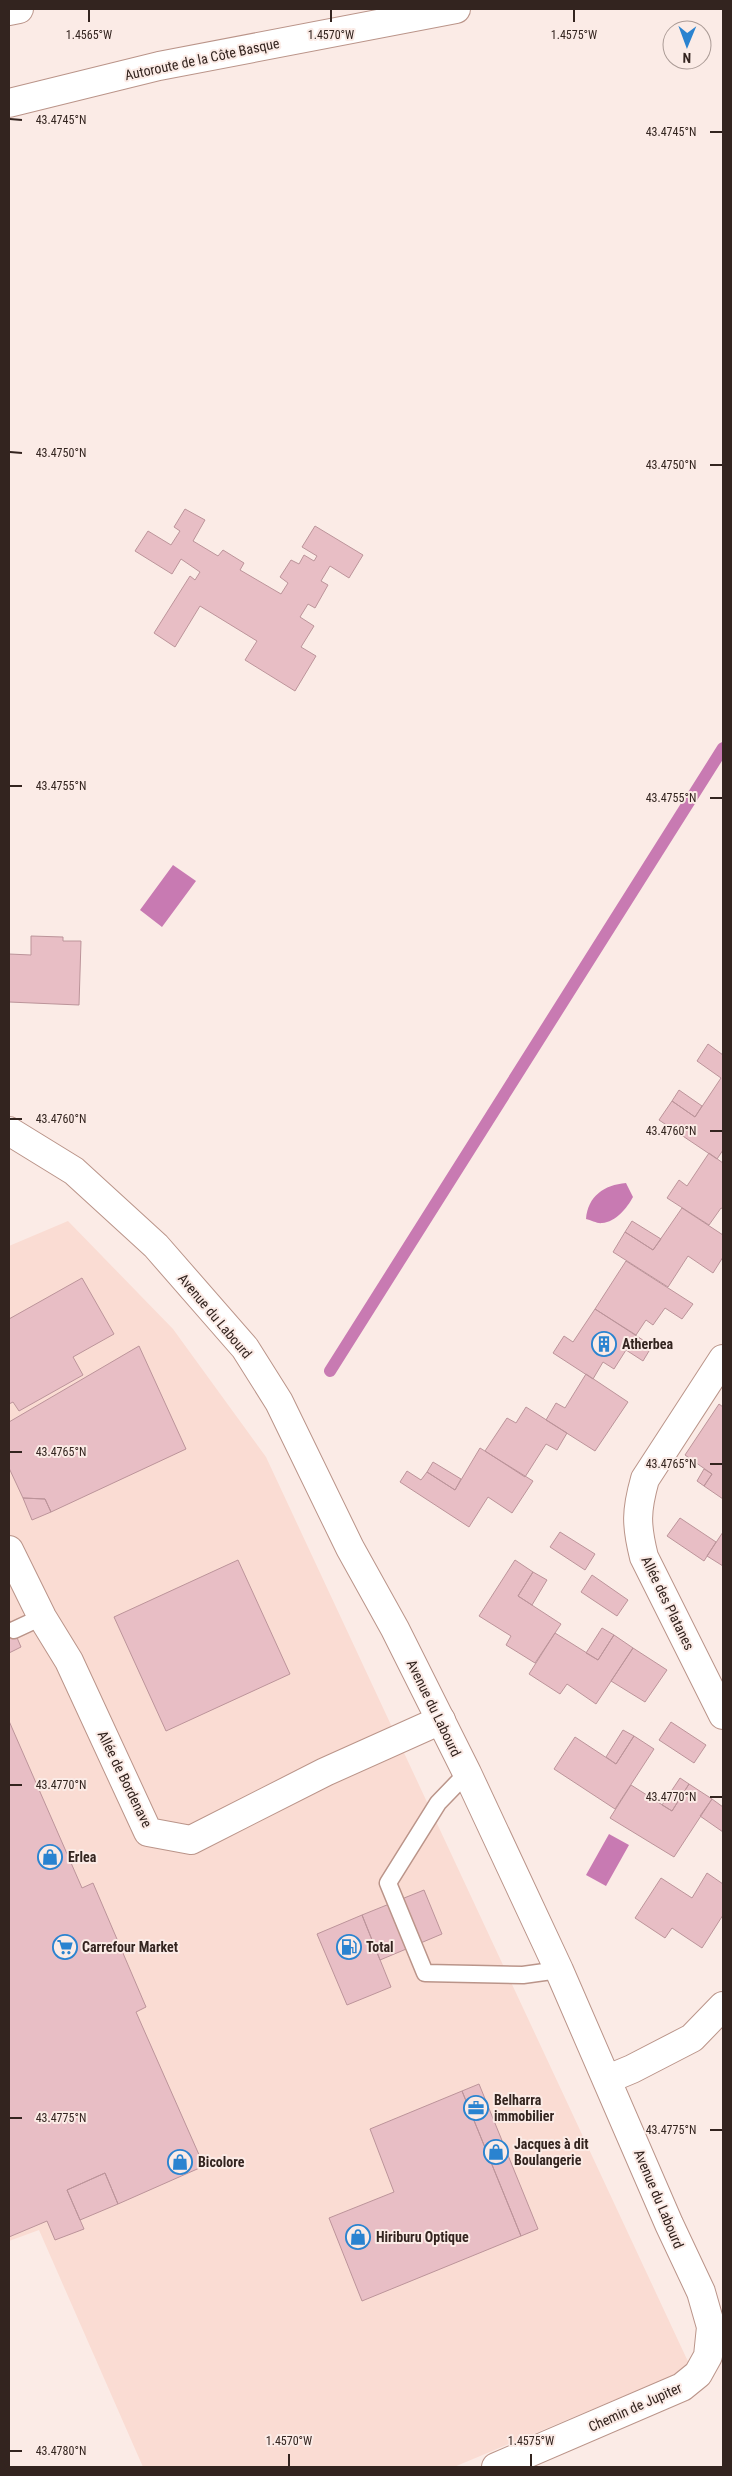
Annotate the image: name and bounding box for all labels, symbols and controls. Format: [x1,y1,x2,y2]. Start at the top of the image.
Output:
north arrow [662,20,712,70]
text: 1.4565°W [66,28,112,42]
text: 1.4570°W [308,28,354,42]
text: 1.4575°W [551,28,597,42]
street label: Autoroute de la Côte Basque [123,35,281,83]
text: N [682,50,691,66]
text: 43.4745°N [36,113,86,127]
text: 43.4745°N [646,125,696,139]
text: 43.4750°N [36,446,86,460]
text: 43.4750°N [646,458,696,472]
text: 43.4755°N [36,779,86,793]
text: 43.4755°N [646,791,696,805]
text: 43.4760°N [36,1112,86,1126]
text: 43.4760°N [646,1124,696,1138]
street label: Avenue du Labourd [175,1270,255,1362]
building icon: Atherbea [591,1331,617,1357]
place label: Atherbea [622,1336,673,1352]
text: 43.4765°N [36,1445,86,1459]
text: 43.4765°N [646,1457,696,1471]
street label: Allée des Platanes [638,1554,698,1652]
street label: Avenue du Labourd [404,1657,464,1759]
street label: Allée de Bordenave [95,1728,156,1830]
text: 43.4770°N [36,1778,86,1792]
text: 43.4770°N [646,1790,696,1804]
shop icon: Erlea [37,1844,63,1870]
place label: Erlea [68,1849,97,1865]
supermarket icon: Carrefour Market [52,1934,78,1960]
fuel station icon: Total [336,1934,362,1960]
place label: Carrefour Market [82,1939,178,1955]
place label: Total [366,1939,394,1955]
place label: Belharra immobilier [494,2092,554,2124]
office icon: Belharra immobilier [463,2095,489,2121]
text: 43.4775°N [36,2111,86,2125]
text: 43.4775°N [646,2123,696,2137]
place label: Jacques à dit Boulangerie [514,2136,589,2168]
shop icon: Jacques à dit Boulangerie [483,2139,509,2165]
street label: Avenue du Labourd [631,2147,687,2251]
shop icon: Bicolore [167,2149,193,2175]
place label: Bicolore [198,2154,245,2170]
shop icon: Hiriburu Optique [345,2224,371,2250]
place label: Hiriburu Optique [376,2229,469,2245]
street label: Chemin de Jupiter [586,2379,684,2435]
text: 1.4570°W [266,2434,312,2448]
text: 1.4575°W [508,2434,554,2448]
text: 43.4780°N [36,2444,86,2458]

